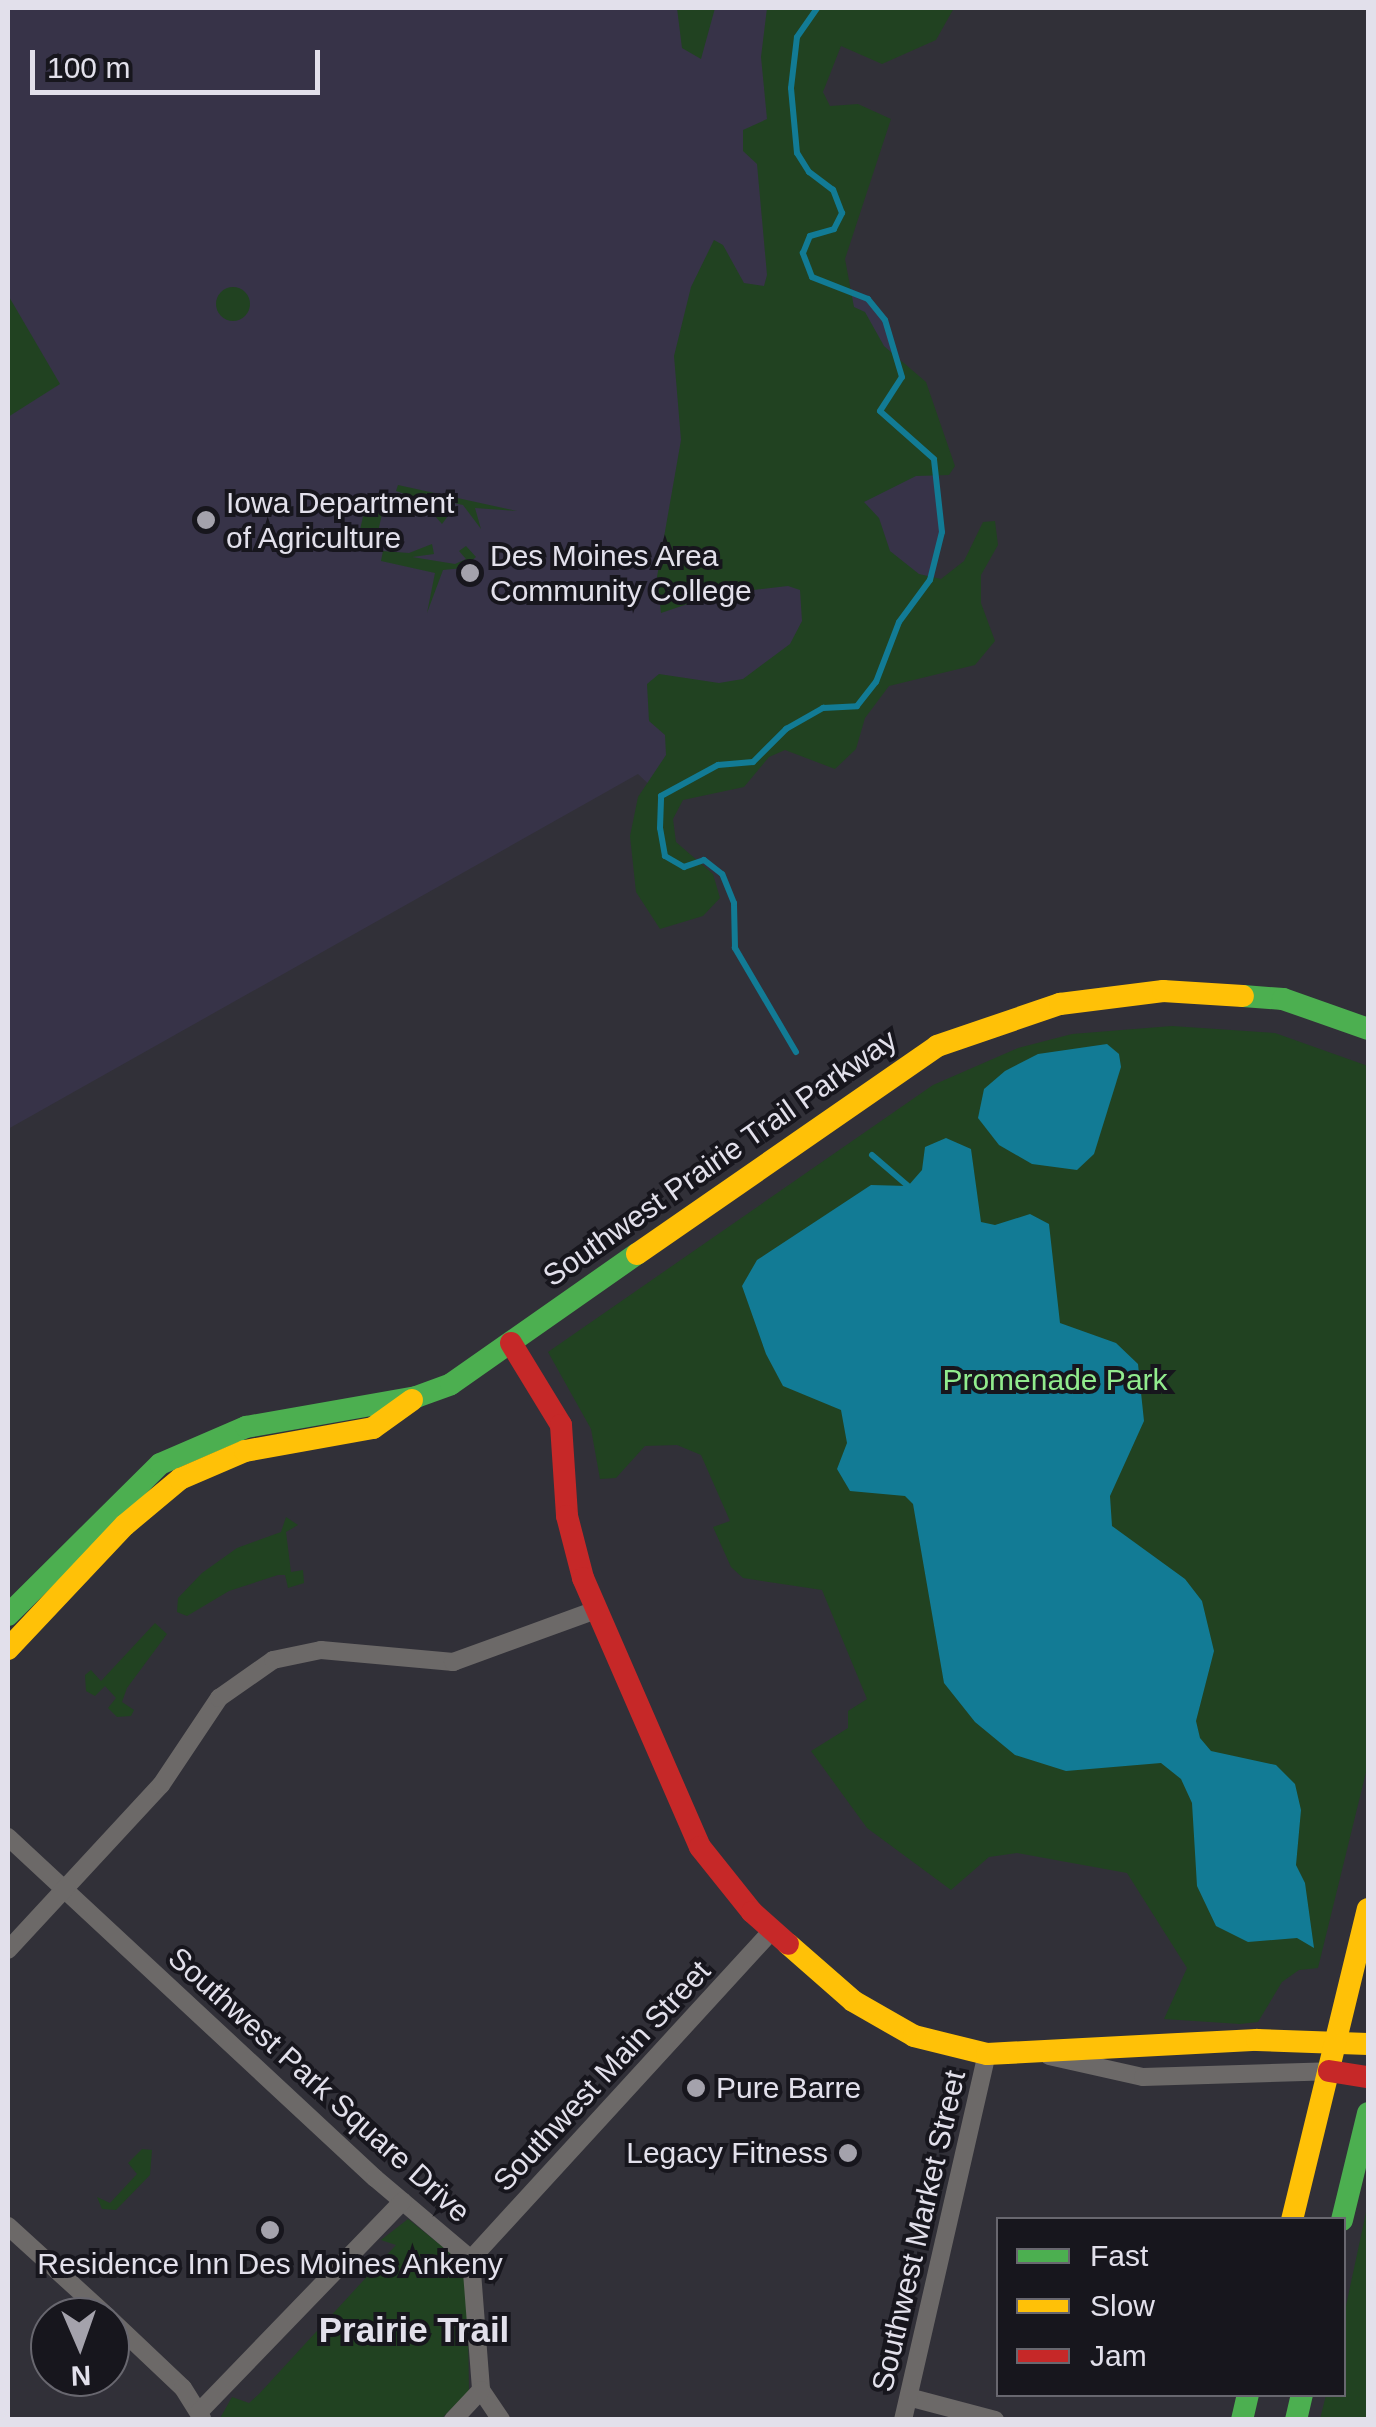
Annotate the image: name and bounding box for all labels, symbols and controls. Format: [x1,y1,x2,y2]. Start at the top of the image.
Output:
scale bar [35,30,325,92]
text: 100 m [47,51,130,84]
place label: Iowa Department of Agriculture [226,485,454,556]
marker: Iowa Department of Agriculture [195,509,217,531]
place label: Des Moines Area Community College [490,538,752,608]
marker: Des Moines Area Community College [459,562,481,584]
street label: Southwest Prairie Trail Parkway [536,1022,904,1294]
park label: Promenade Park [942,1362,1168,1398]
street label: Southwest Park Square Drive [161,1940,477,2230]
street label: Southwest Main Street [486,1953,718,2199]
street label: Southwest Market Street [865,2067,973,2395]
place label: Pure Barre [716,2070,861,2106]
marker: Pure Barre [685,2077,707,2099]
place label: Legacy Fitness [626,2135,828,2171]
marker: Legacy Fitness [837,2142,859,2164]
legend [996,2217,1346,2397]
marker: Residence Inn Des Moines Ankeny [259,2219,281,2241]
text: Fast [1090,2239,1148,2272]
place label: Residence Inn Des Moines Ankeny [37,2246,503,2282]
text: Slow [1090,2289,1155,2322]
north arrow [30,2297,130,2397]
district label: Prairie Trail [319,2309,509,2351]
text: Jam [1090,2339,1147,2372]
text: N [70,2360,92,2391]

